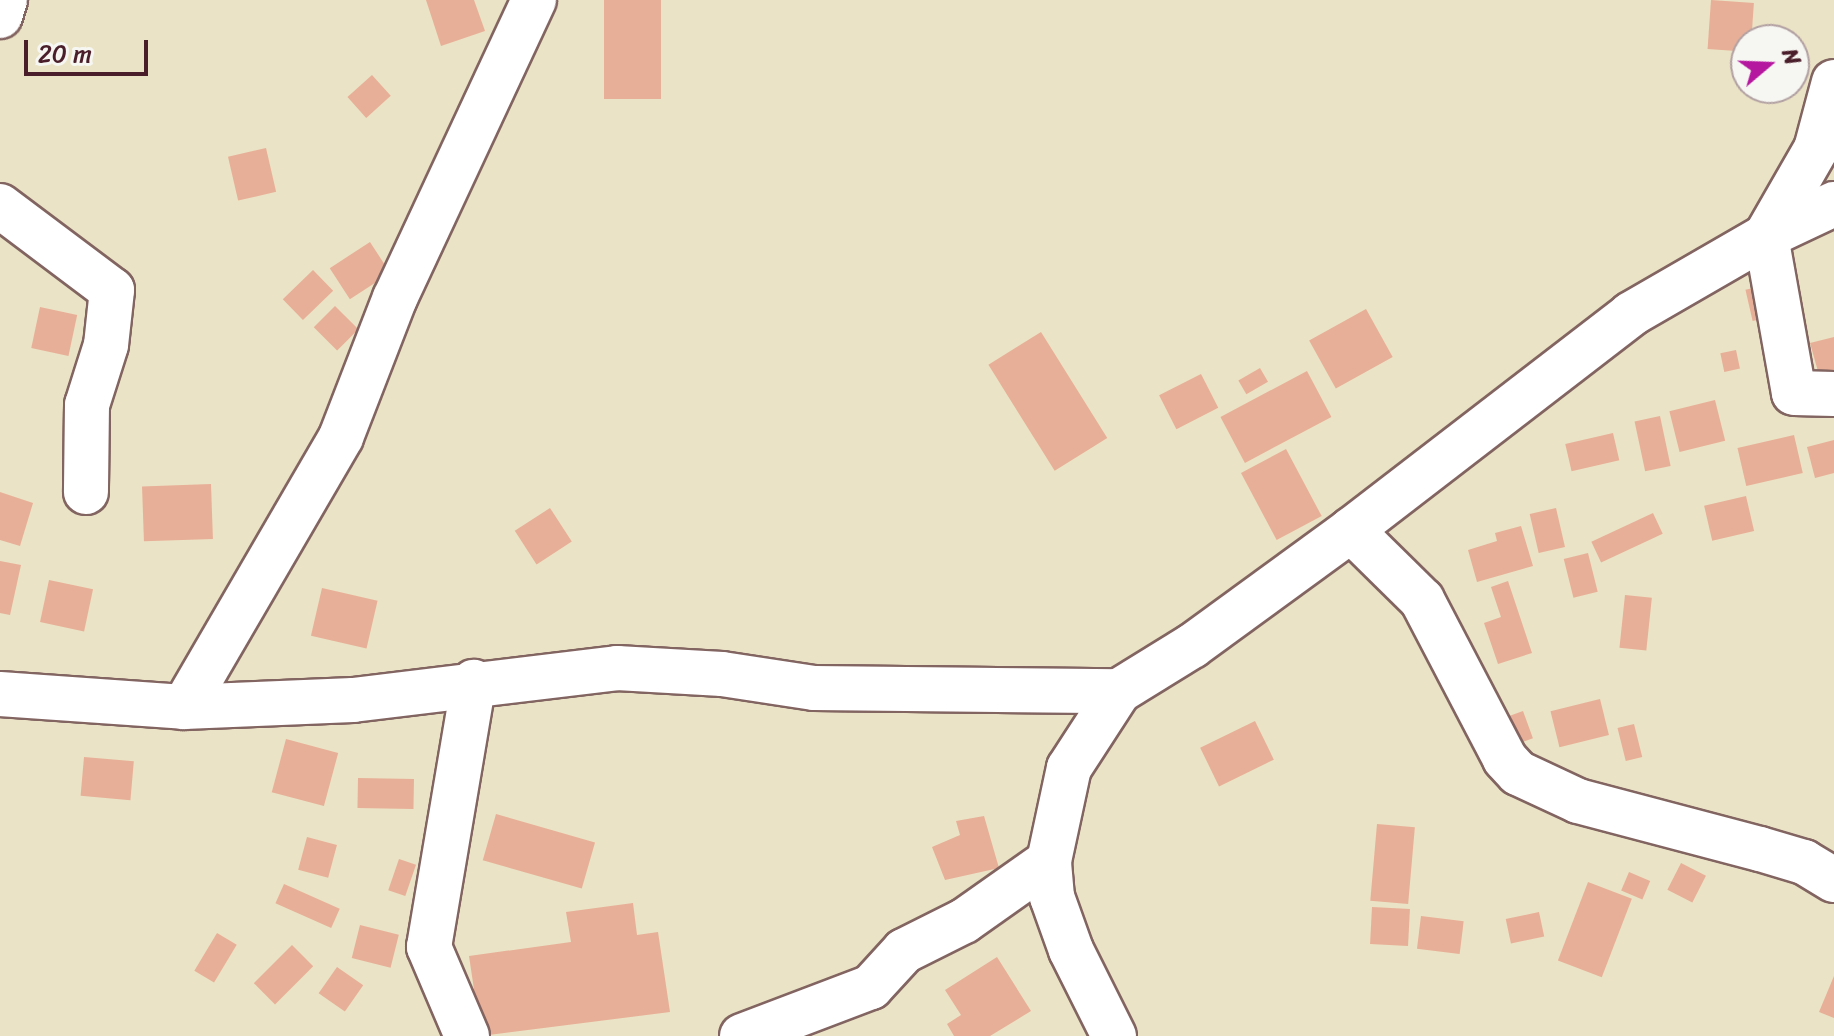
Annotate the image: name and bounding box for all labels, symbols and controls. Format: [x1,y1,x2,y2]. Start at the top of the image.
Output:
scale bar [28,24,152,74]
north arrow [1730,24,1810,104]
text: 20 m [38,33,92,75]
text: N [1770,43,1812,70]

